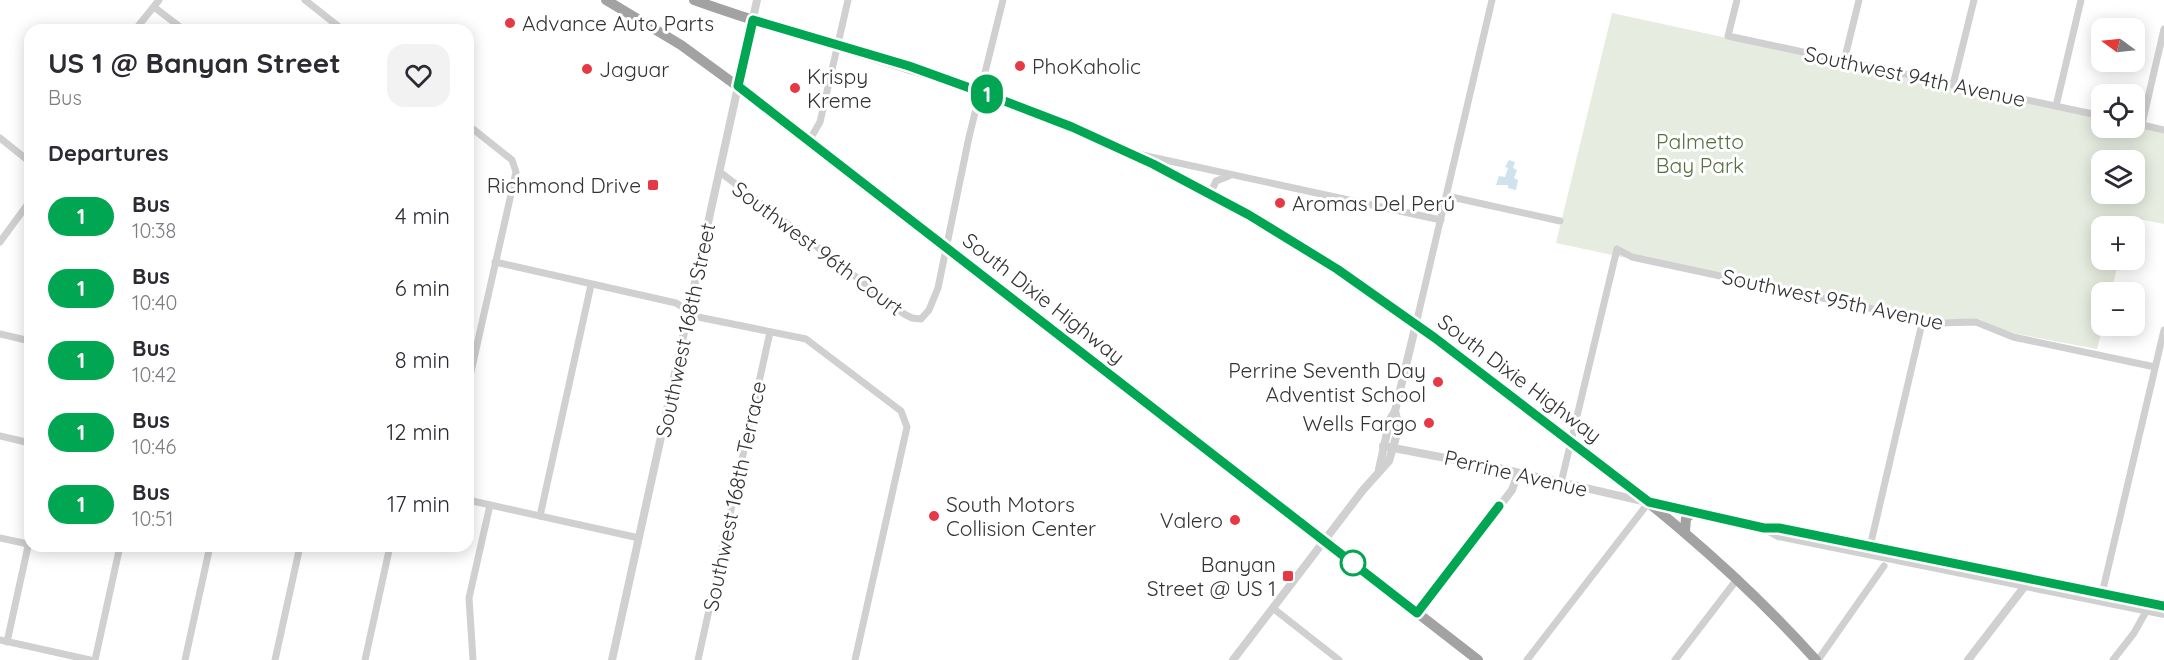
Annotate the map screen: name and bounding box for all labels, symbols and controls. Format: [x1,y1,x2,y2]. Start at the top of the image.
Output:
place label: Advance Auto Parts [522,10,714,36]
marker: Advance Auto Parts [503,16,517,30]
north arrow [2091,18,2145,72]
map controls [2091,18,2145,336]
street label: Southwest 94th Avenue [1802,40,2028,112]
button: heart [387,44,450,107]
text: US 1 @ Banyan Street [48,45,341,80]
place label: PhoKaholic [1032,53,1141,79]
place label: Jaguar [599,56,669,82]
marker: PhoKaholic [1013,59,1027,73]
marker: Jaguar [580,62,594,76]
place label: Krispy Kreme [807,63,872,113]
line badge: 1 [968,74,1006,113]
marker: Krispy Kreme [788,81,802,95]
text: 1 [983,81,991,107]
button: locate [2091,84,2145,138]
text: Bus [48,85,82,110]
park label: Palmetto Bay Park [1656,128,1744,178]
text: Departures [48,139,169,167]
button: layers [2091,150,2145,204]
place label: Richmond Drive [487,172,641,198]
street label: Southwest 96th Court [727,175,909,321]
marker: Richmond Drive [646,178,660,192]
text: Bus [132,190,170,218]
place label: Aromas Del Perú [1292,190,1455,216]
marker: Aromas Del Perú [1273,196,1287,210]
text: 4 min [395,202,450,230]
text: 1 [77,203,85,229]
button: + [2091,216,2145,270]
text: 10:38 [132,218,176,243]
street label: Southwest 168th Street [650,220,720,440]
street label: South Dixie Highway [958,227,1130,369]
text: Bus [132,262,170,290]
street label: Southwest 95th Avenue [1720,263,1946,335]
text: 6 min [395,274,450,302]
text: 1 [77,275,85,301]
button: − [2091,282,2145,336]
text: 10:40 [132,290,177,315]
street label: South Dixie Highway [1433,308,1607,448]
text: Bus [132,334,170,362]
text: 8 min [395,346,450,374]
text: 1 [77,347,85,373]
place label: Perrine Seventh Day Adventist School [1228,357,1426,407]
text: 10:42 [132,362,177,387]
marker: Perrine Seventh Day Adventist School [1431,375,1445,389]
street label: Southwest 168th Terrace [697,379,771,613]
text: Bus [132,406,170,434]
place label: Wells Fargo [1303,410,1417,436]
marker: Wells Fargo [1422,416,1436,430]
text: 12 min [386,418,450,446]
text: 1 [77,419,85,445]
text: 10:46 [132,434,176,459]
street label: Perrine Avenue [1442,444,1590,502]
text: Bus [132,478,170,506]
text: 17 min [387,490,450,518]
text: 1 [77,491,85,517]
place label: South Motors Collision Center [946,491,1096,541]
text: 10:51 [132,506,173,531]
place label: Valero [1160,507,1223,533]
marker: South Motors Collision Center [927,509,941,523]
marker: Valero [1228,513,1242,527]
unlabelled marker [1340,550,1366,576]
place label: Banyan Street @ US 1 [1147,551,1276,601]
marker: Banyan Street @ US 1 [1281,569,1295,583]

